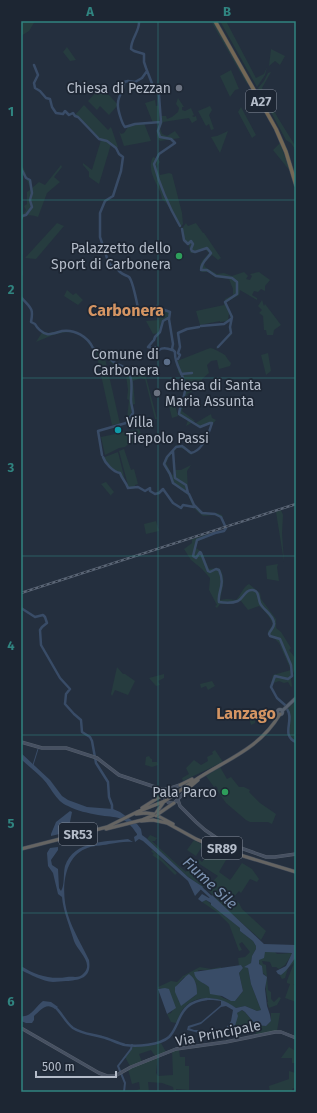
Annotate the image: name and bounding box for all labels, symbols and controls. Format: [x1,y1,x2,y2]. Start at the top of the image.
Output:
text: A [85,4,94,19]
text: B [223,4,231,19]
place label: Chiesa di Pezzan [67,80,171,97]
marker: Chiesa di Pezzan [174,83,184,93]
road number: A27 [246,90,276,112]
text: 1 [8,104,14,119]
place label: Palazzetto dello Sport di Carbonera [51,240,171,273]
marker: Palazzetto dello Sport di Carbonera [174,251,184,261]
text: 2 [8,282,15,297]
district label: Carbonera [88,301,164,320]
place label: Comune di Carbonera [91,346,159,379]
marker: Comune di Carbonera [162,357,172,367]
place label: chiesa di Santa Maria Assunta [165,377,261,410]
marker: chiesa di Santa Maria Assunta [152,388,162,398]
place label: Villa Tiepolo Passi [126,414,209,447]
marker: Villa Tiepolo Passi [113,425,123,435]
text: 3 [7,460,15,475]
text: 4 [7,638,15,653]
district label: Lanzago [216,704,276,723]
place label: Pala Parco [152,784,217,801]
marker: Pala Parco [220,787,230,797]
text: 5 [8,816,15,831]
road number: SR53 [59,823,97,845]
road number: SR89 [202,837,242,859]
water label: Fiume Sile [179,853,241,913]
text: 6 [7,994,15,1009]
street label: Via Principale [174,1017,262,1050]
scale bar [36,1053,116,1079]
text: 500 m [42,1060,75,1074]

